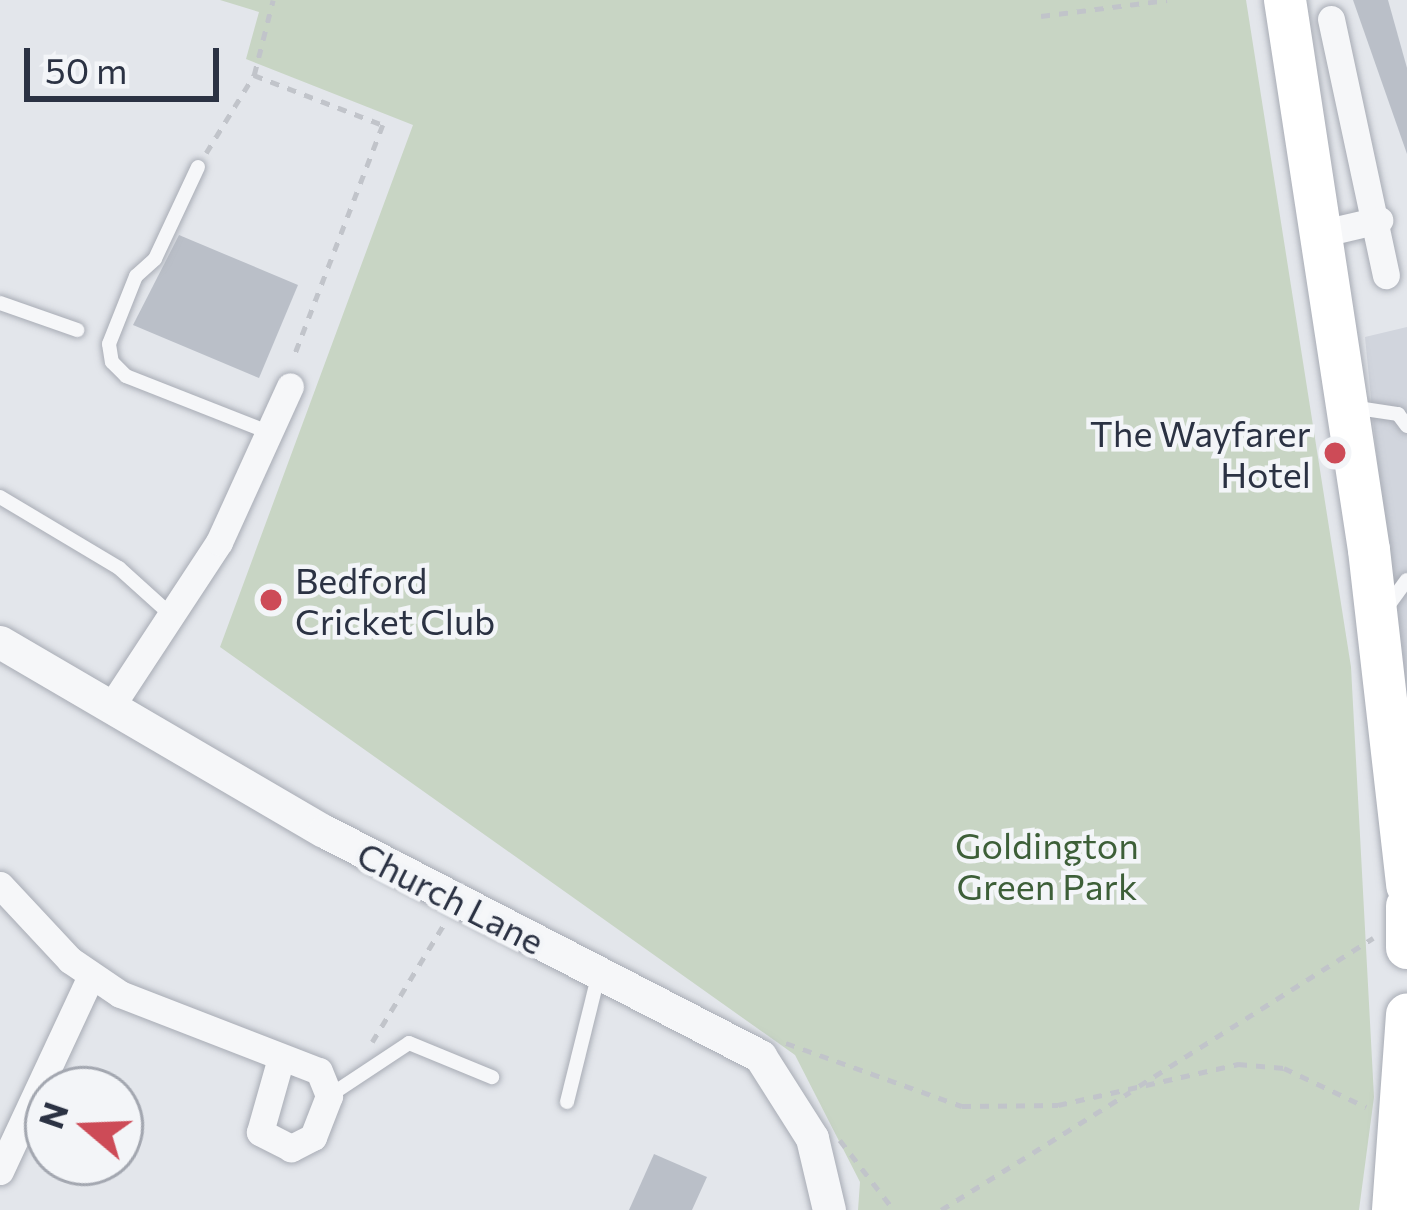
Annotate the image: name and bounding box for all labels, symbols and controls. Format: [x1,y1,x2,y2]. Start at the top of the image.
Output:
scale bar [30,24,225,98]
text: 50 m [45,47,127,91]
place label: The Wayfarer Hotel [1090,410,1311,495]
marker: The Wayfarer Hotel [1322,440,1348,466]
place label: Bedford Cricket Club [295,557,495,642]
marker: Bedford Cricket Club [258,587,284,613]
park label: Goldington Green Park [955,822,1139,907]
street label: Church Lane [351,832,551,962]
north arrow [24,1066,144,1186]
text: N [29,1097,76,1133]

